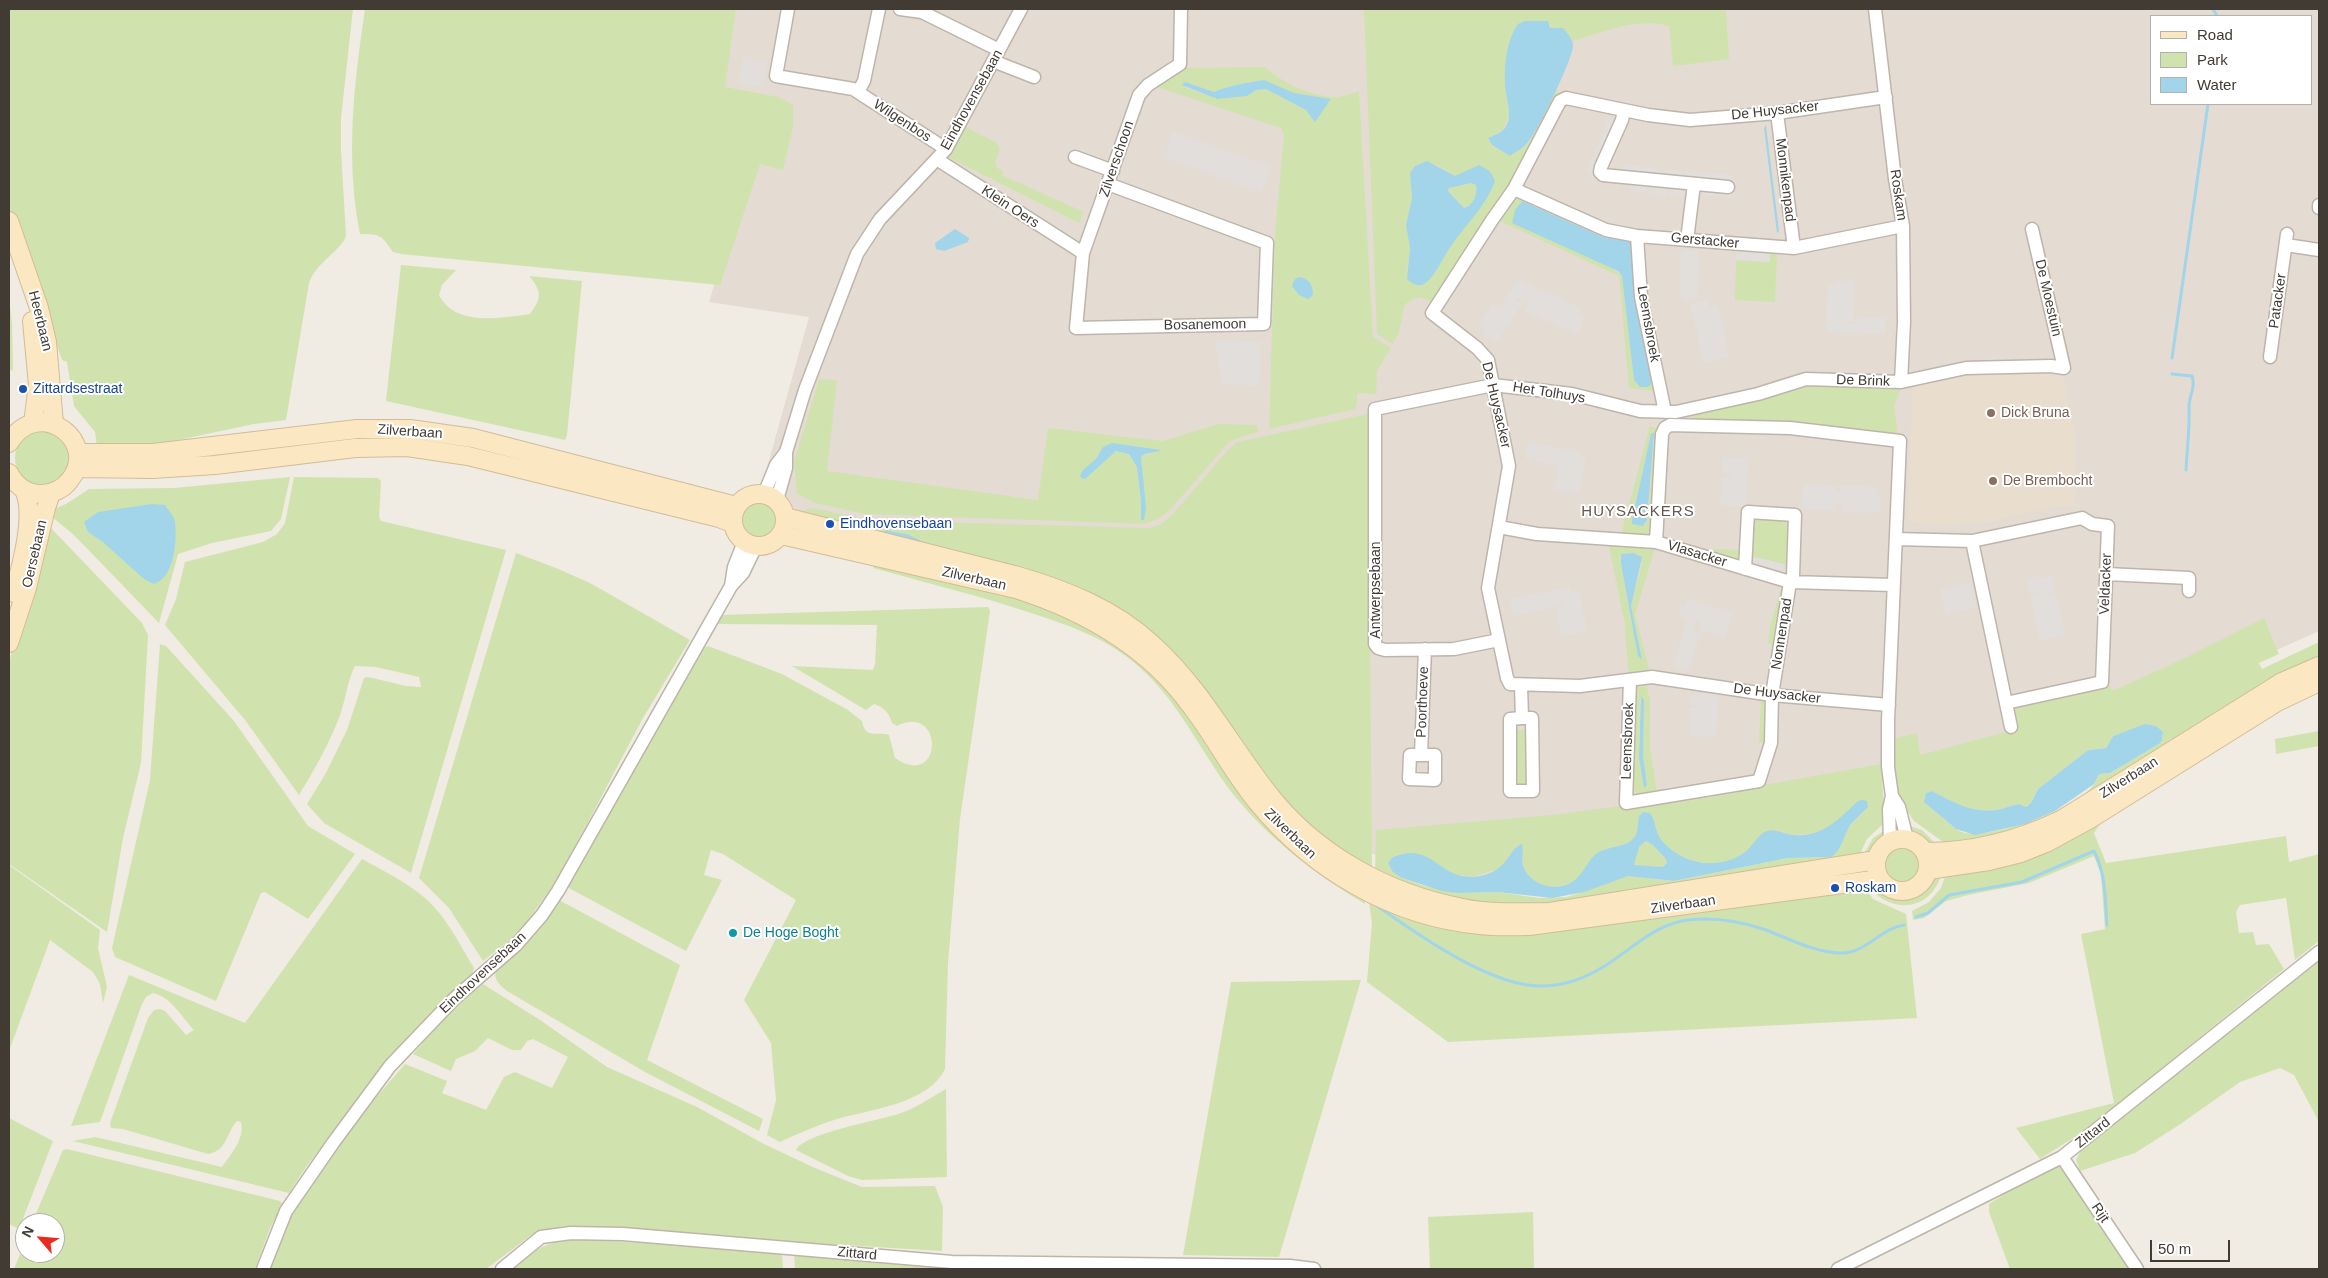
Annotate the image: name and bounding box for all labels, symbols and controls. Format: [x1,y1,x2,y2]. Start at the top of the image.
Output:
legend [2150,15,2313,105]
text: Road [2197,26,2233,43]
street label: Eindhovensebaan [937,47,1007,153]
text: Park [2197,51,2228,68]
text: Water [2197,76,2236,93]
street label: Wilgenbos [870,96,934,146]
street label: De Huysacker [1730,98,1820,124]
street label: Zilverschoon [1096,119,1138,199]
street label: Monnikenpad [1772,137,1798,223]
street label: Roskam [1886,168,1910,222]
street label: Klein Oers [978,182,1042,232]
street label: Gerstacker [1670,230,1740,252]
street label: De Moestuin [2031,258,2065,338]
street label: Patacker [2266,272,2290,330]
street label: Leemsbroek [1633,285,1663,363]
street label: Heerbaan [24,289,56,353]
street label: Bosanemoon [1164,316,1246,334]
street label: De Huysacker [1478,360,1514,450]
street label: De Brink [1836,372,1890,390]
street label: Het Tolhuys [1512,379,1586,407]
place label: Zittardsestraat [33,381,122,397]
marker: Zittardsestraat [17,383,29,395]
place label: Dick Bruna [2001,405,2069,421]
marker: Dick Bruna [1985,407,1997,419]
street label: Zilverbaan [377,421,443,443]
place label: De Brembocht [2003,473,2092,489]
marker: De Brembocht [1987,475,1999,487]
district label: HUYSACKERS [1580,503,1696,521]
place label: Eindhovensebaan [840,516,952,532]
street label: Oersebaan [19,518,51,590]
marker: Eindhovensebaan [824,518,836,530]
street label: Vlasacker [1665,537,1729,571]
street label: Antwerpsebaan [1368,541,1384,639]
street label: Veldacker [2097,553,2115,615]
street label: Zilverbaan [940,563,1008,595]
street label: Nonnenpad [1768,597,1796,671]
street label: Poorthoeve [1413,666,1433,738]
street label: De Huysacker [1732,680,1822,708]
street label: Leemsbroek [1618,702,1638,780]
street label: Zilverbaan [2097,754,2161,802]
street label: Zilverbaan [1261,805,1319,863]
place label: Roskam [1845,880,1896,896]
marker: Roskam [1829,882,1841,894]
street label: Zilverbaan [1649,892,1717,918]
place label: De Hoge Boght [743,925,839,941]
marker: De Hoge Boght [727,927,739,939]
street label: Eindhovensebaan [436,929,530,1017]
street label: Zittard [2072,1114,2114,1152]
street label: Rijt [2087,1200,2113,1226]
north arrow [15,1213,65,1263]
text: N [18,1224,37,1240]
scale bar [2153,1230,2233,1262]
text: 50 m [2158,1240,2191,1257]
street label: Zittard [837,1244,877,1264]

